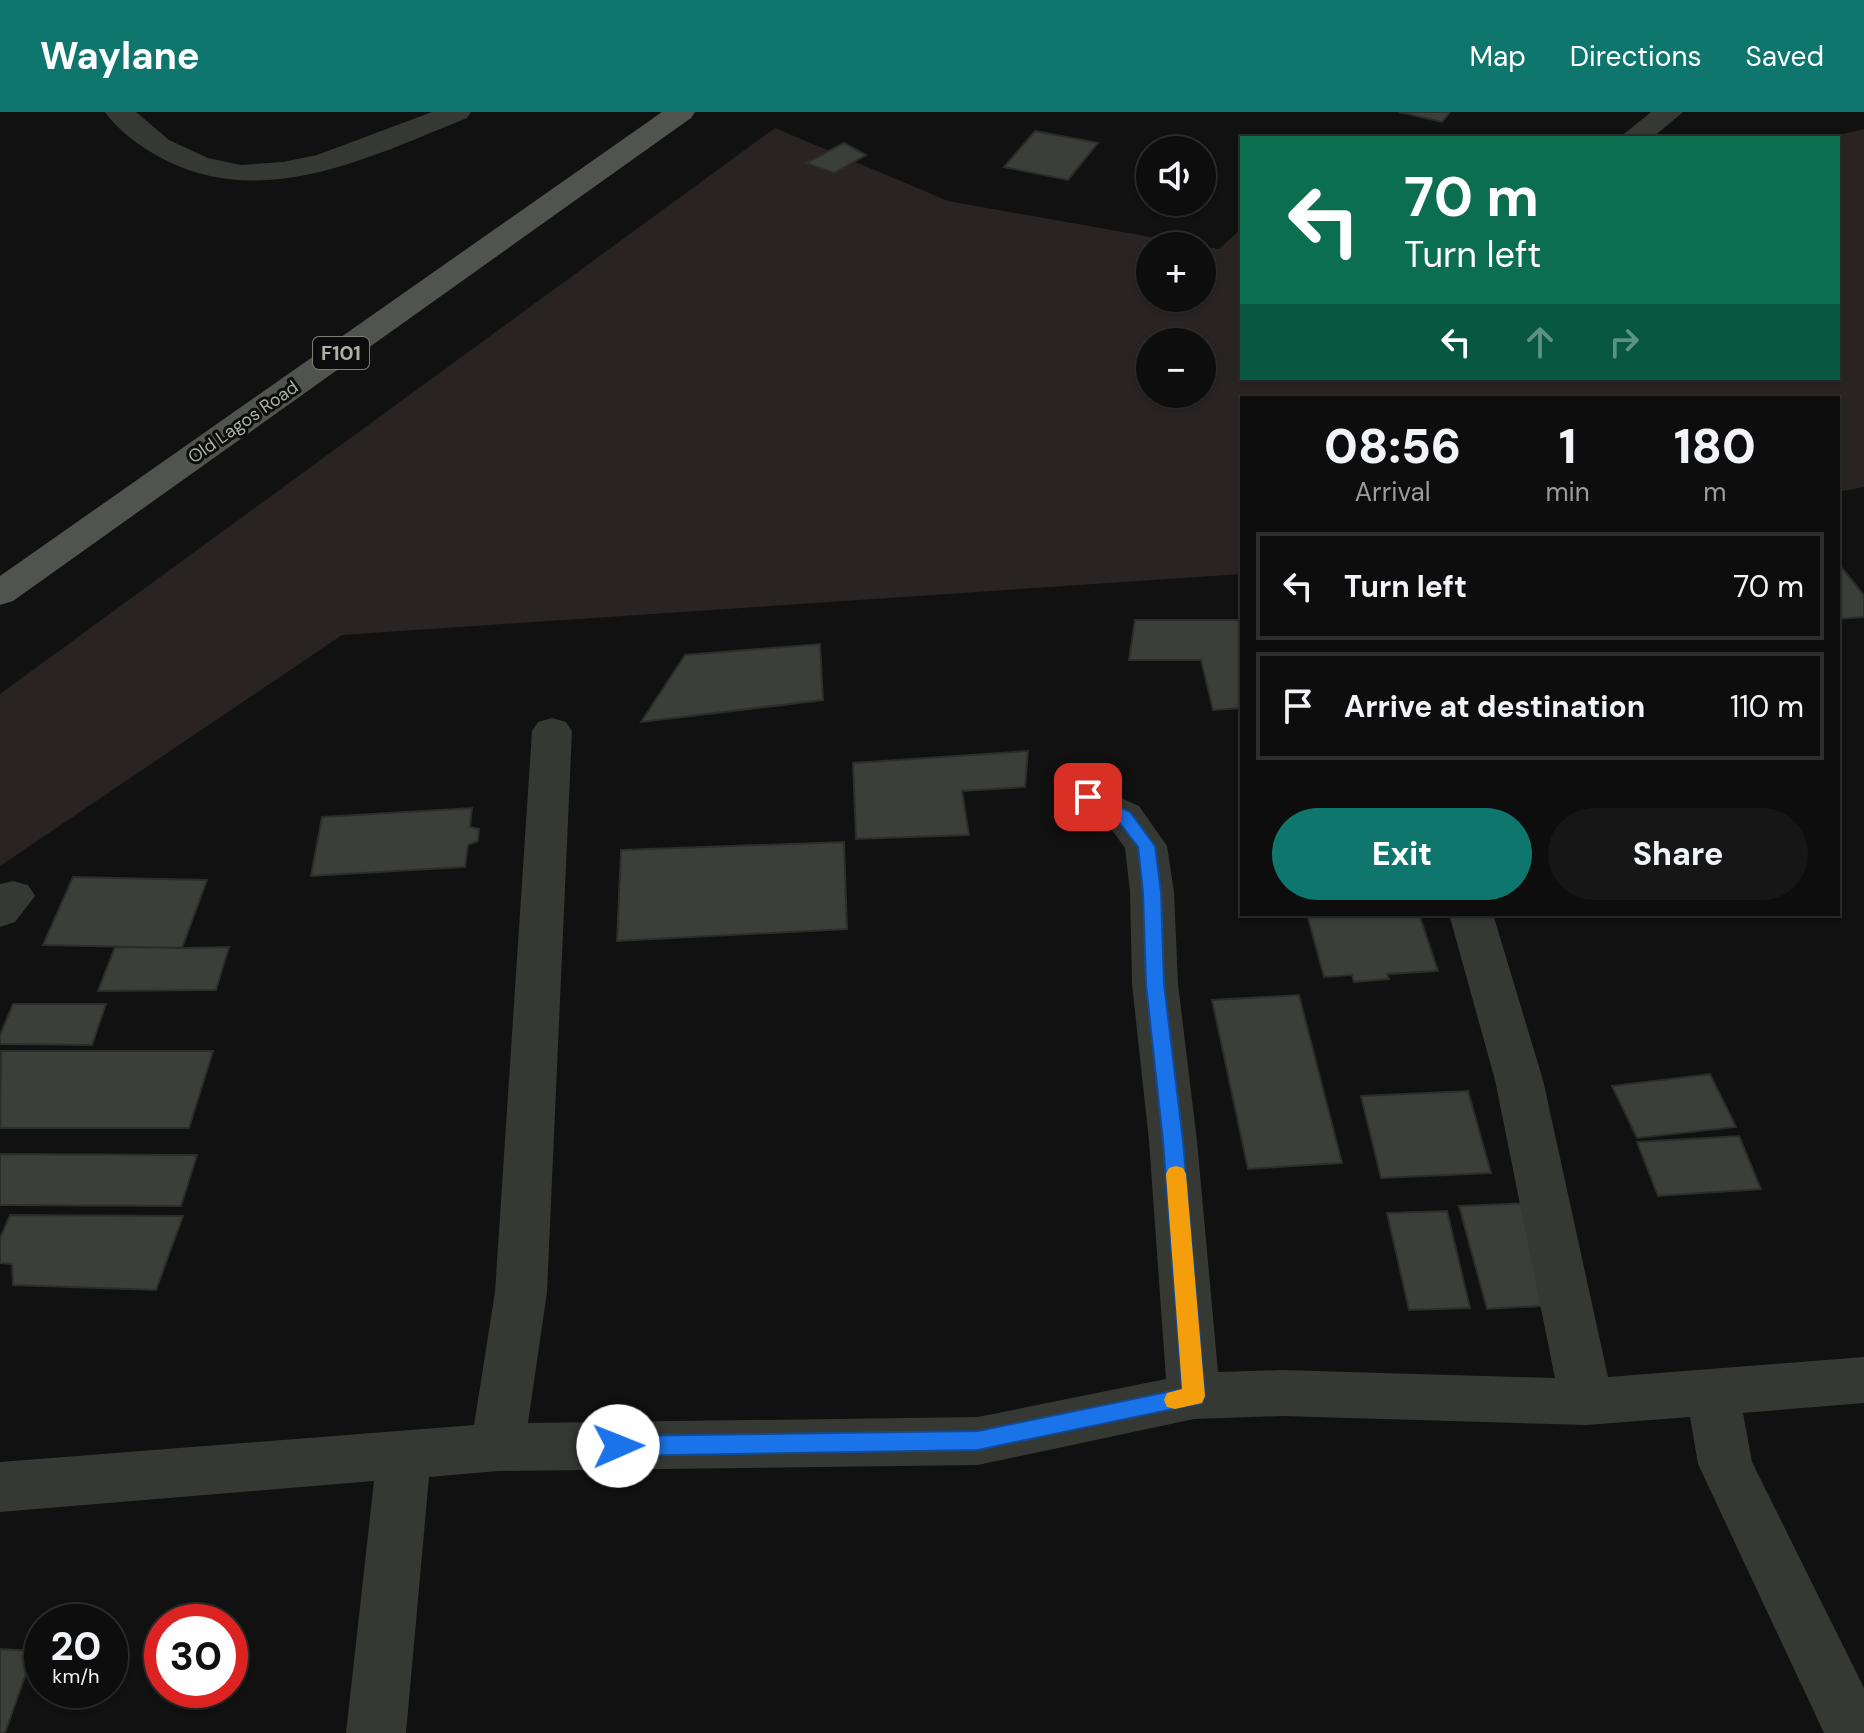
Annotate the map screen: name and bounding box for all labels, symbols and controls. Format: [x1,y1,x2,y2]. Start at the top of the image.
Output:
text: Waylane [40,31,200,81]
text: Map [1469,38,1526,75]
text: Directions [1570,38,1702,75]
text: Saved [1746,38,1824,75]
map controls [1136,136,1216,408]
button: sound [1136,136,1216,216]
text: 70 m [1404,160,1539,233]
icon: left [1272,168,1376,272]
text: Turn left [1404,231,1541,278]
button: + [1136,232,1216,312]
icon: left [1434,320,1478,364]
icon: ahead [1518,320,1562,364]
icon: right [1602,320,1646,364]
button: − [1136,328,1216,408]
road number: F101 [313,337,369,369]
street label: Old Lagos Road [183,375,303,469]
text: 08:56 [1324,415,1461,478]
text: 1 [1559,415,1576,478]
text: 180 [1674,415,1756,478]
text: Arrival [1355,475,1431,509]
text: min [1545,475,1590,509]
text: m [1703,475,1726,509]
icon: left [1276,564,1320,608]
text: Turn left [1344,567,1467,606]
text: 70 m [1733,567,1804,606]
icon: arrive [1276,684,1320,728]
text: Arrive at destination [1344,687,1645,726]
text: 110 m [1730,687,1804,726]
pin [1054,763,1122,831]
icon: arrive [1066,775,1110,819]
button: Exit [1272,808,1532,900]
button: Share [1548,808,1808,900]
position arrow [576,1404,660,1488]
speed limit sign: 30 [144,1604,248,1708]
text: 20 [50,1620,102,1672]
text: km/h [52,1663,100,1689]

